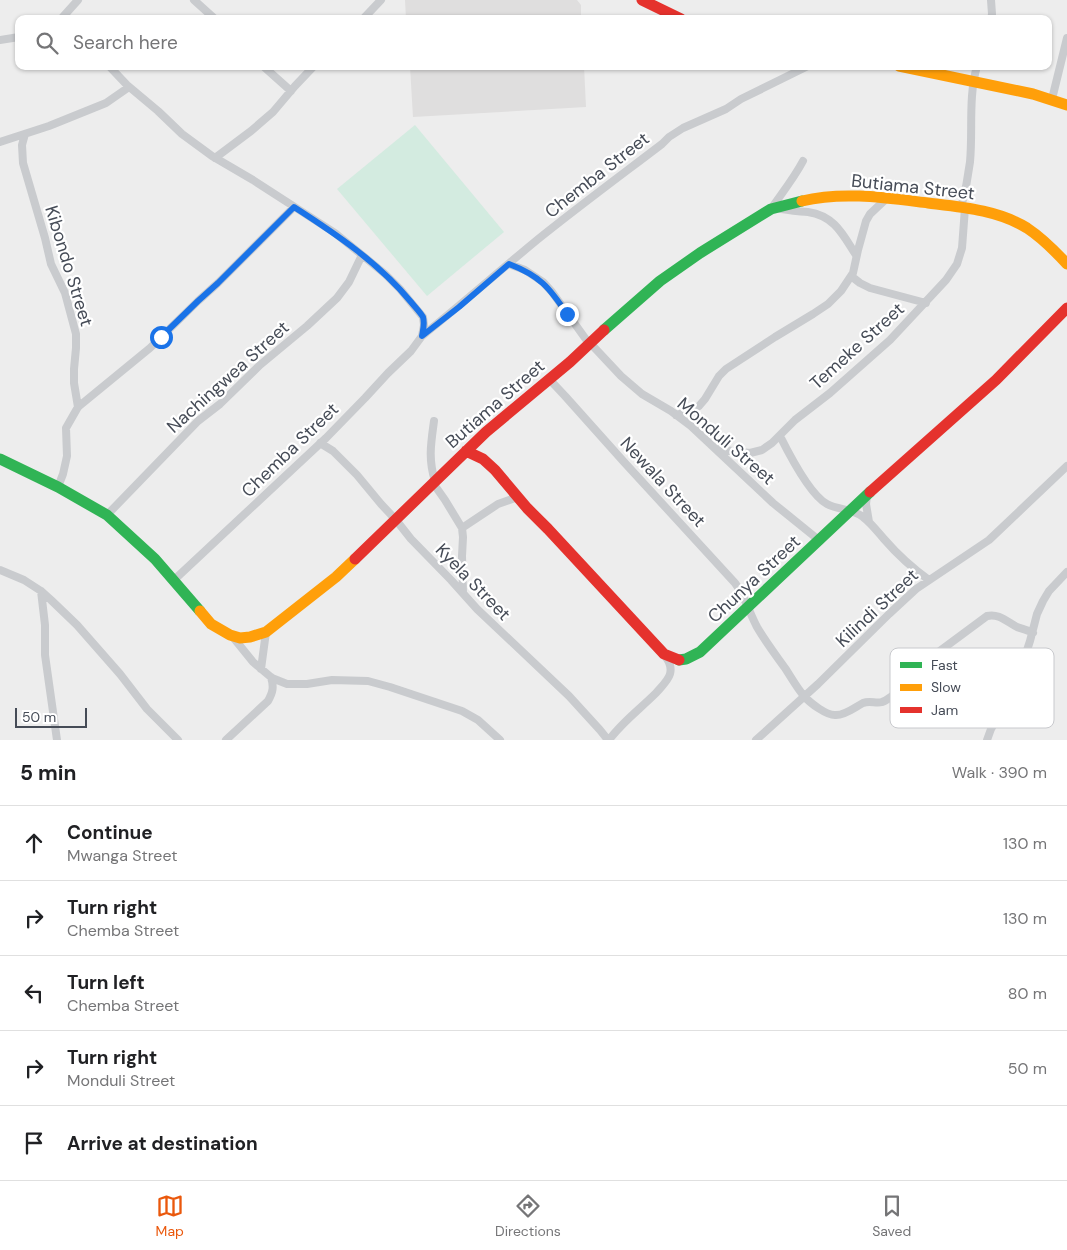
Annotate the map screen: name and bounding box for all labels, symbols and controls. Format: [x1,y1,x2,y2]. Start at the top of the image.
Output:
search box [15,15,1052,70]
icon: search [33,29,61,57]
text: Search here [73,30,178,55]
street label: Chemba Street [540,127,654,223]
street label: Butiama Street [850,169,976,205]
street label: Kibondo Street [39,203,99,329]
street label: Temeke Street [805,297,909,395]
route end [556,303,579,326]
street label: Nachingwea Street [162,316,294,438]
route start [150,326,173,349]
street label: Butiama Street [440,354,550,454]
street label: Monduli Street [672,392,780,490]
street label: Chemba Street [236,397,344,503]
street label: Newala Street [615,432,711,532]
street label: Chunya Street [702,530,806,628]
street label: Kyela Street [430,538,516,626]
street label: Kilindi Street [830,563,924,653]
legend [890,648,1054,728]
text: Fast [931,656,958,674]
text: Slow [931,678,961,696]
text: Jam [931,701,958,719]
scale bar [15,705,88,728]
text: 50 m [22,708,56,726]
text: 5 min [20,759,76,787]
text: Walk · 390 m [952,762,1047,783]
text: Continue [67,820,153,845]
icon: ahead [20,829,48,857]
text: 130 m [1003,833,1047,854]
text: Mwanga Street [67,845,178,866]
text: Turn right [67,895,157,920]
icon: right [20,904,48,932]
text: 130 m [1003,908,1047,929]
text: Chemba Street [67,920,179,941]
text: Turn left [67,970,145,995]
icon: left [20,979,48,1007]
text: 80 m [1008,983,1047,1004]
text: Chemba Street [67,995,179,1016]
text: Turn right [67,1045,157,1070]
icon: right [20,1054,48,1082]
text: 50 m [1008,1058,1047,1079]
text: Monduli Street [67,1070,175,1091]
icon: arrive [20,1129,48,1157]
text: Arrive at destination [67,1131,258,1156]
tab: Map [156,1192,184,1240]
tab: Directions [495,1192,561,1240]
tab: Saved [872,1192,911,1240]

